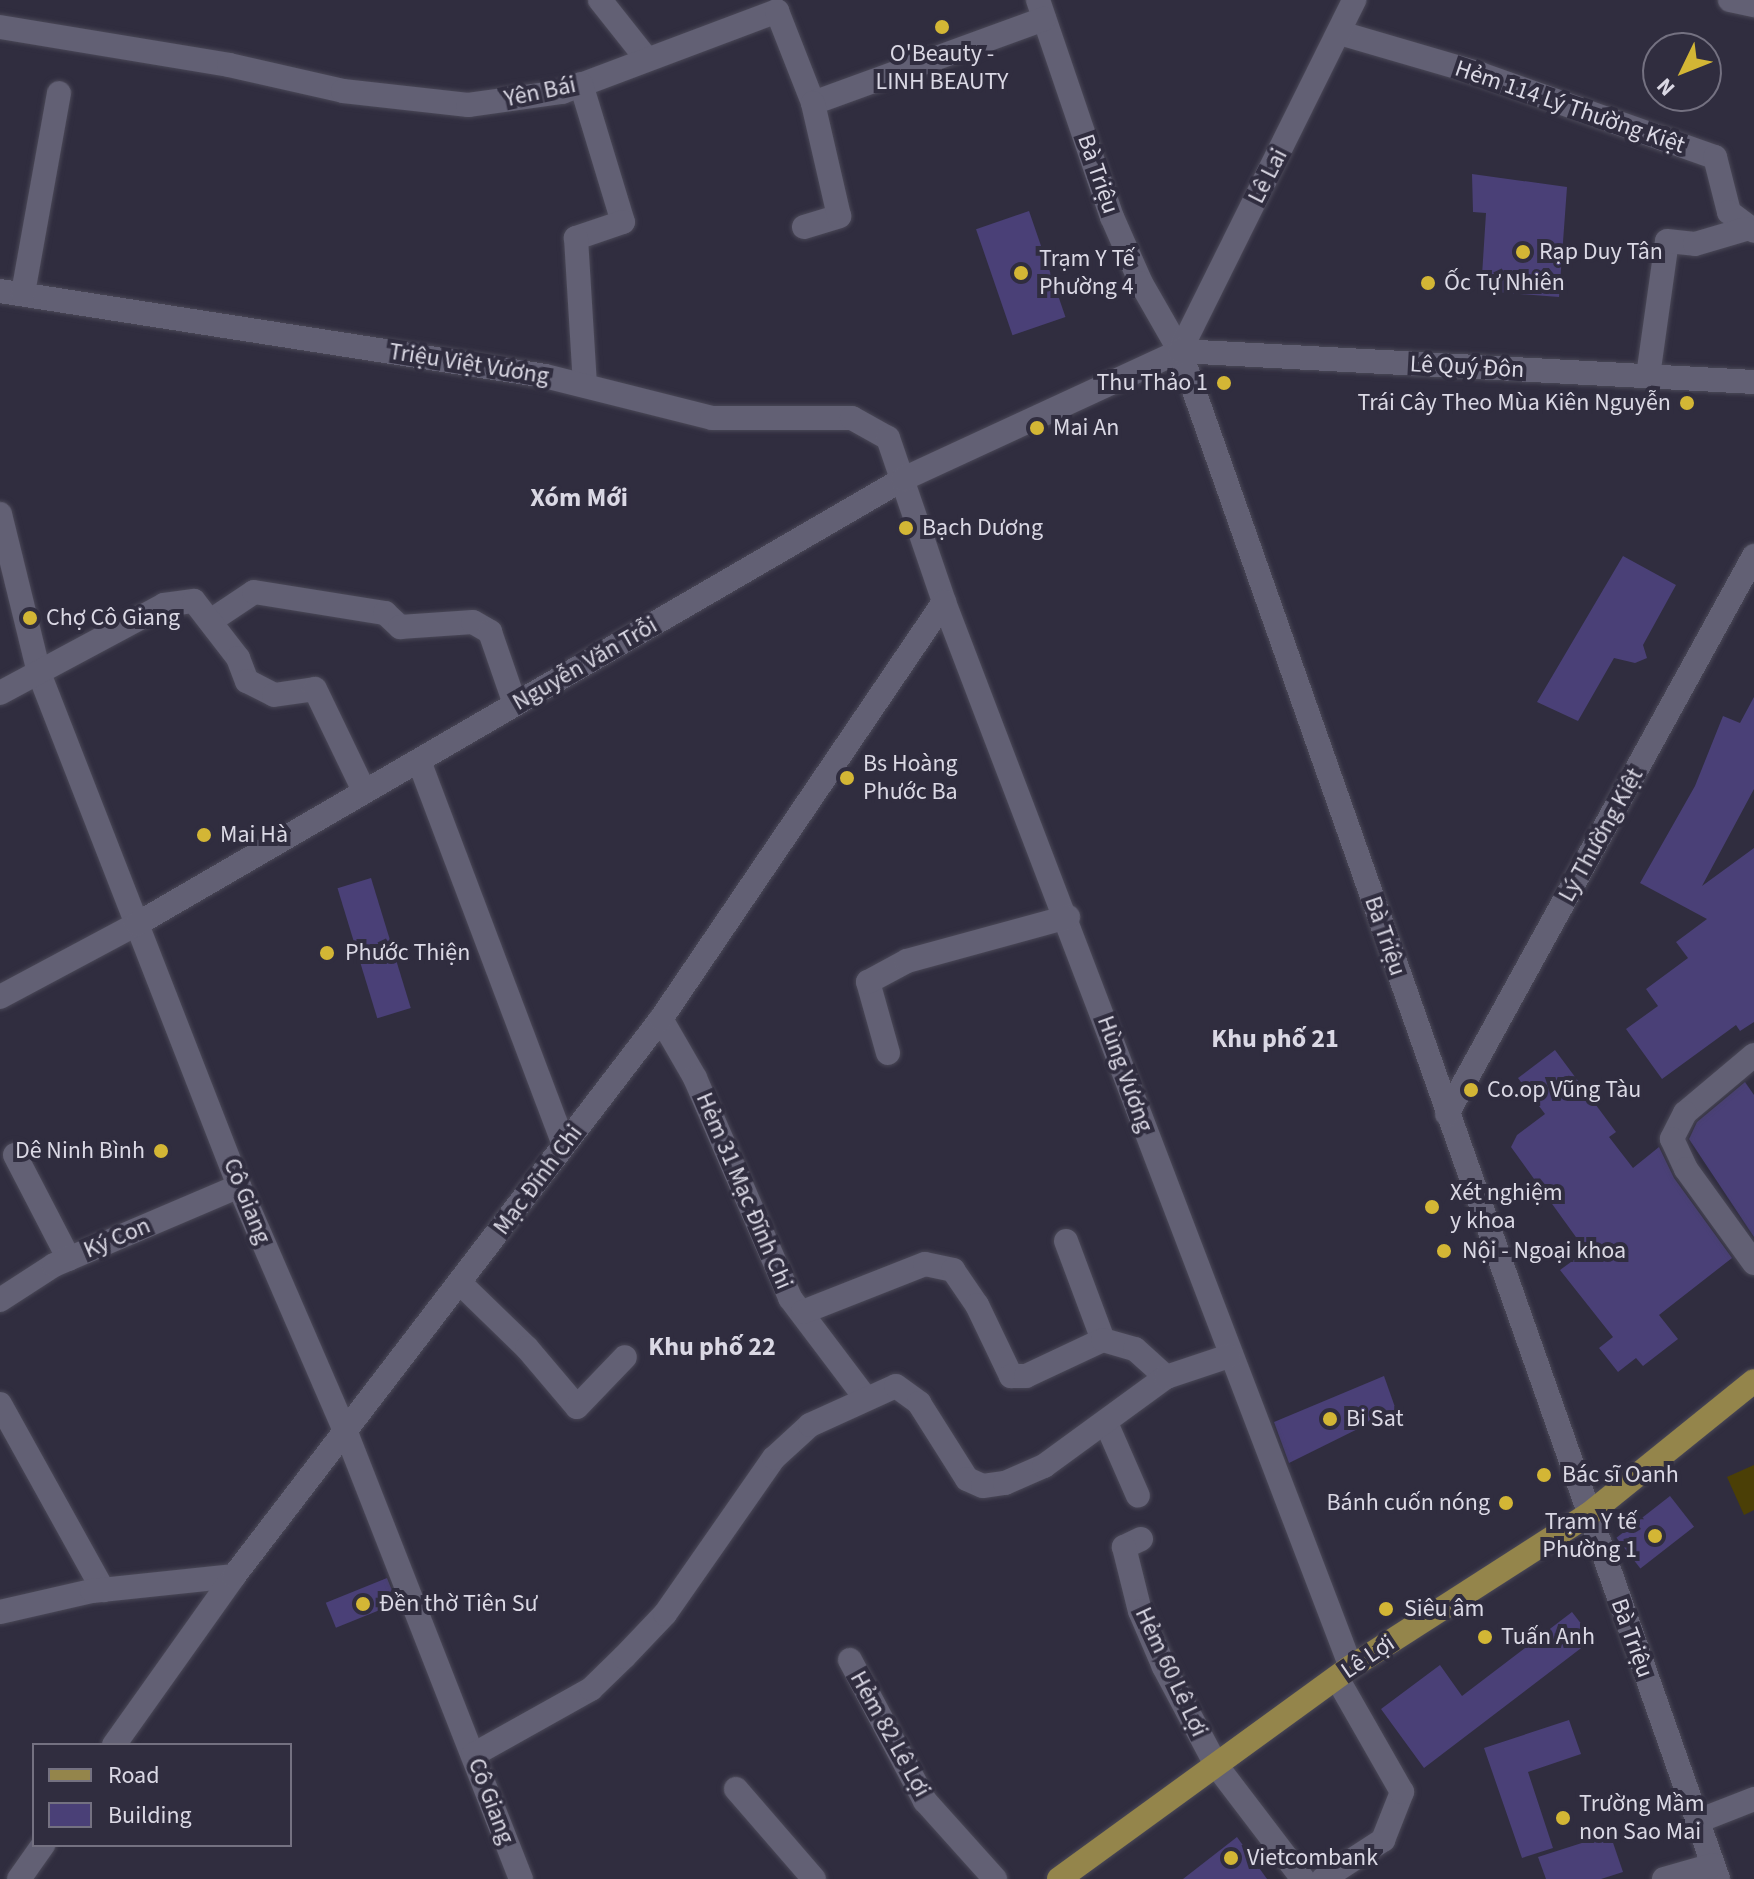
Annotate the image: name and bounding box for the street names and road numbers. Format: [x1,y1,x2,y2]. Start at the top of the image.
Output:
street label: Hẻm 114 Lý Thường Kiệt [1451,54,1689,160]
street label: Yên Bái [502,70,578,114]
street label: Bà Triệu [1071,131,1125,217]
street label: Lê Lai [1242,144,1294,208]
street label: Triệu Việt Vương [387,337,551,391]
street label: Lê Quý Đôn [1409,350,1525,384]
street label: Nguyễn Văn Trỗi [508,611,662,717]
street label: Lý Thường Kiệt [1552,763,1650,907]
street label: Bà Triệu [1358,893,1412,979]
street label: Hùng Vương [1091,1012,1159,1136]
street label: Hẻm 31 Mạc Đĩnh Chi [690,1088,798,1294]
street label: Mạc Đĩnh Chi [487,1119,589,1241]
street label: Cô Giang [217,1154,277,1248]
street label: Ký Con [79,1211,155,1265]
street label: Bà Triệu [1604,1595,1660,1681]
street label: Hẻm 60 Lê Lợi [1129,1603,1213,1741]
street label: Lê Lợi [1336,1629,1400,1685]
street label: Hẻm 82 Lê Lợi [844,1666,936,1802]
street label: Cô Giang [462,1754,520,1848]

